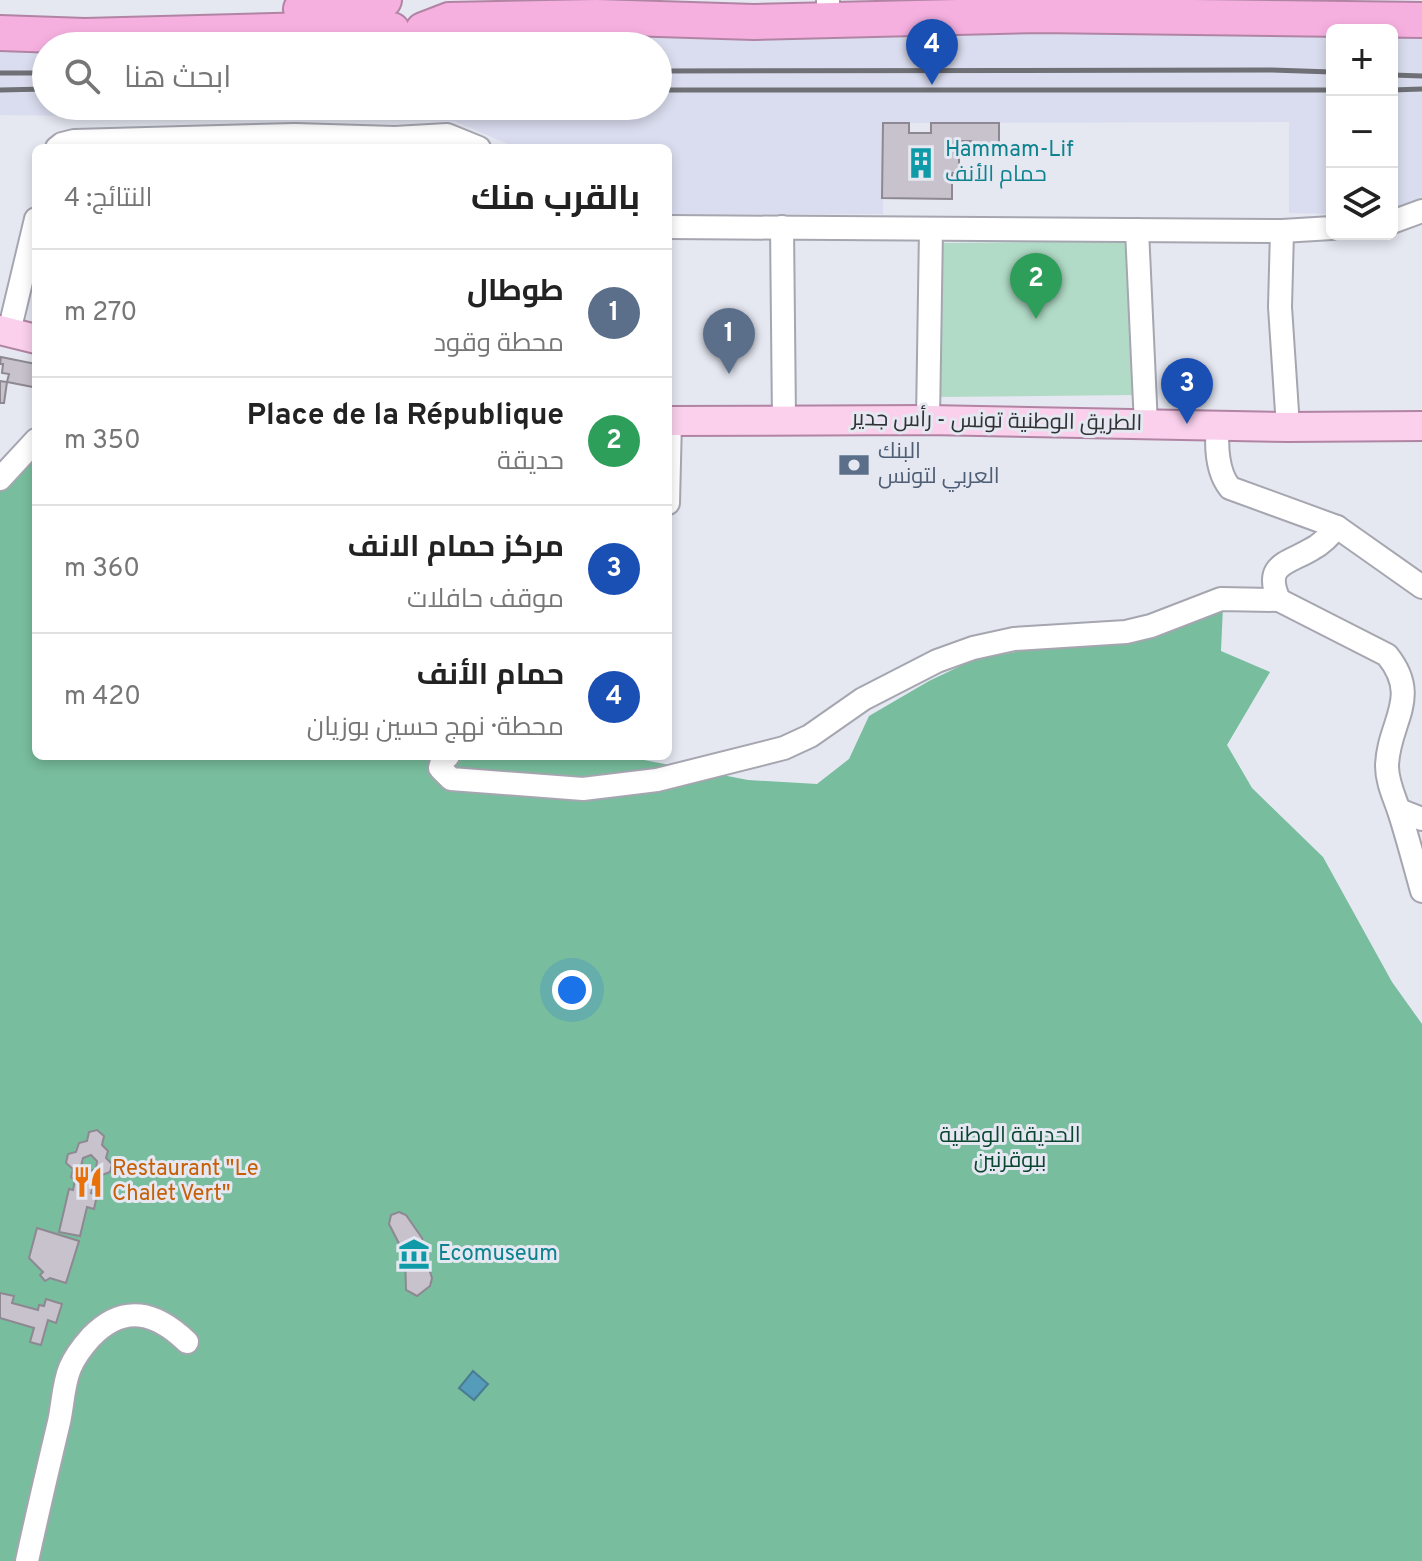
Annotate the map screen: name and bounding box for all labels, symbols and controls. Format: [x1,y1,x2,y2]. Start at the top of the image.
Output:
pin: 4 [906,19,958,85]
map controls [1326,24,1398,240]
button: + [1326,24,1398,96]
search box [32,32,672,120]
icon: search [60,54,104,98]
text: ابحث هنا [124,61,231,98]
button: − [1326,96,1398,168]
place label: Hammam-Lif حمام الأنف [945,137,1074,189]
building icon: Hammam-Lif حمام الأنف [904,146,938,180]
button: layers [1326,168,1398,240]
text: بالقرب منك [471,179,640,222]
text: النتائج: 4 [64,183,153,216]
pin: 2 [1010,253,1062,319]
text: طوطال [467,274,564,311]
text: 270 m [64,297,137,330]
text: 1 [609,297,619,330]
pin: 1 [703,308,755,374]
text: محطة وقود [433,328,564,361]
pin: 3 [1161,358,1213,424]
text: Place de la République [247,398,564,435]
street label: الطريق الوطنية تونس - رأس جدير [850,404,1142,438]
text: 350 m [64,425,141,458]
text: 2 [606,425,622,458]
place label: البنك العربي لتونس [878,439,1000,492]
text: حديقة [497,446,564,479]
bank icon: البنك العربي لتونس [837,448,871,482]
text: مركز حمام الانف [348,530,564,567]
text: 360 m [64,553,140,586]
text: 3 [606,553,622,586]
text: موقف حافلات [407,584,564,617]
text: حمام الأنف [416,658,564,695]
text: 420 m [64,681,141,714]
text: 4 [606,681,622,714]
text: محطة · نهج حسين بوزيان [307,712,564,745]
your location [552,970,592,1010]
park label: الحديقة الوطنية ببوقرنين [939,1123,1081,1175]
place label: Restaurant "Le Chalet Vert" [112,1156,259,1208]
restaurant icon: Restaurant "Le Chalet Vert" [71,1165,105,1199]
museum icon: Ecomuseum [397,1237,431,1271]
place label: Ecomuseum [438,1241,558,1268]

